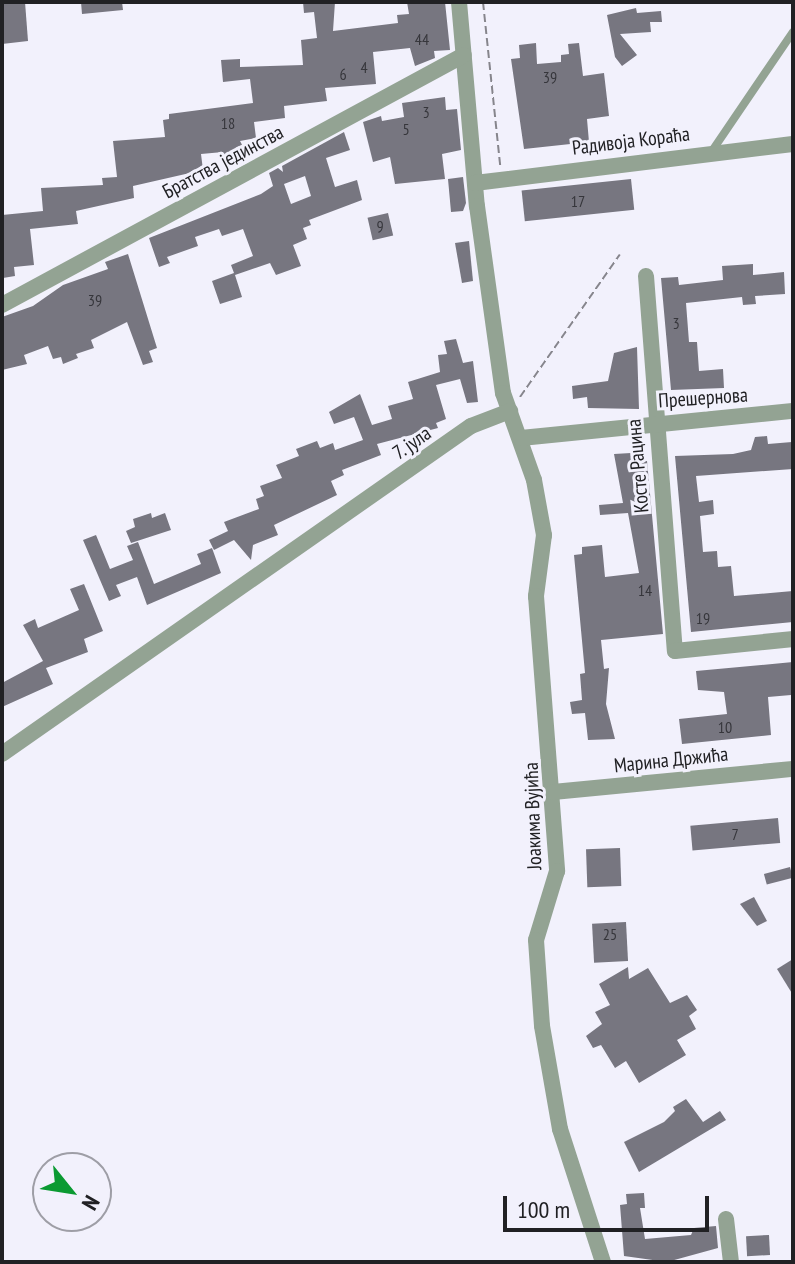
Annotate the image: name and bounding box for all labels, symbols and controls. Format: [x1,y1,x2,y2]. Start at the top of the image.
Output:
house number: 44 [415,29,429,49]
house number: 4 [360,57,368,77]
house number: 6 [339,64,347,84]
house number: 39 [543,67,557,87]
house number: 3 [422,102,430,122]
house number: 18 [221,113,235,133]
house number: 5 [402,119,410,139]
street label: Братства јединства [159,120,287,204]
street label: Радивоја Кораћа [571,122,691,160]
house number: 17 [571,191,585,211]
house number: 9 [376,216,384,236]
house number: 39 [88,290,102,310]
house number: 3 [672,313,680,333]
street label: Прешернова [657,383,749,413]
street label: Косте Рацина [622,418,654,514]
street label: 7. јула [388,421,436,465]
house number: 14 [638,580,652,600]
house number: 19 [696,608,710,628]
house number: 10 [718,717,732,737]
street label: Марина Држића [613,742,729,778]
street label: Јоакима Вујића [519,762,547,870]
house number: 7 [731,824,739,844]
house number: 25 [603,924,617,944]
north arrow [32,1152,112,1232]
scale bar [507,1180,713,1230]
text: N [76,1191,106,1215]
text: 100 m [517,1194,570,1225]

